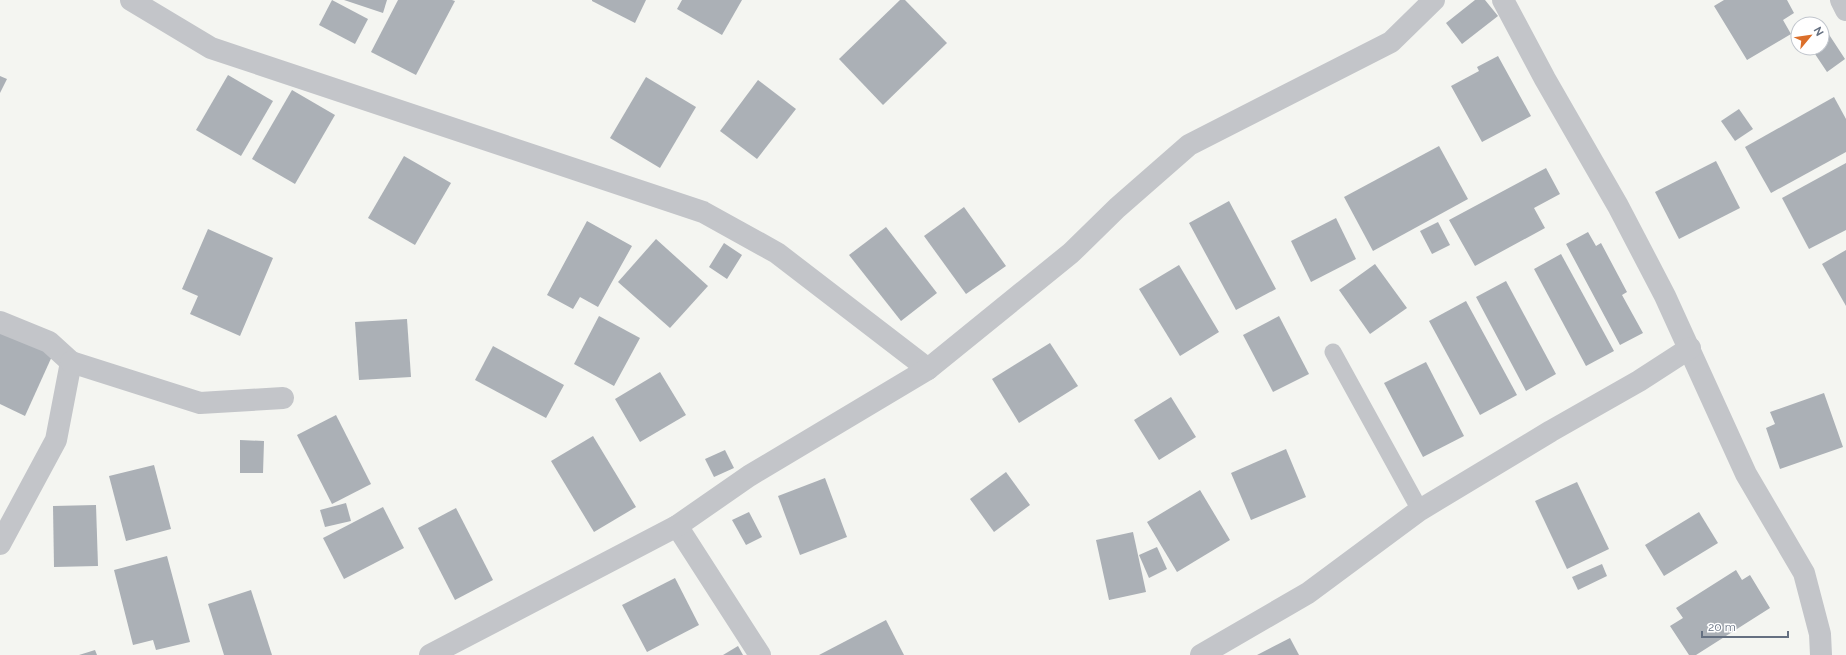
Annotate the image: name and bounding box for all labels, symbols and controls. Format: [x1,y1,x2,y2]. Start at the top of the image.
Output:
north arrow [1790,16,1830,56]
text: N [1811,25,1826,38]
scale bar [1702,613,1788,639]
text: 20 m [1708,620,1736,634]

